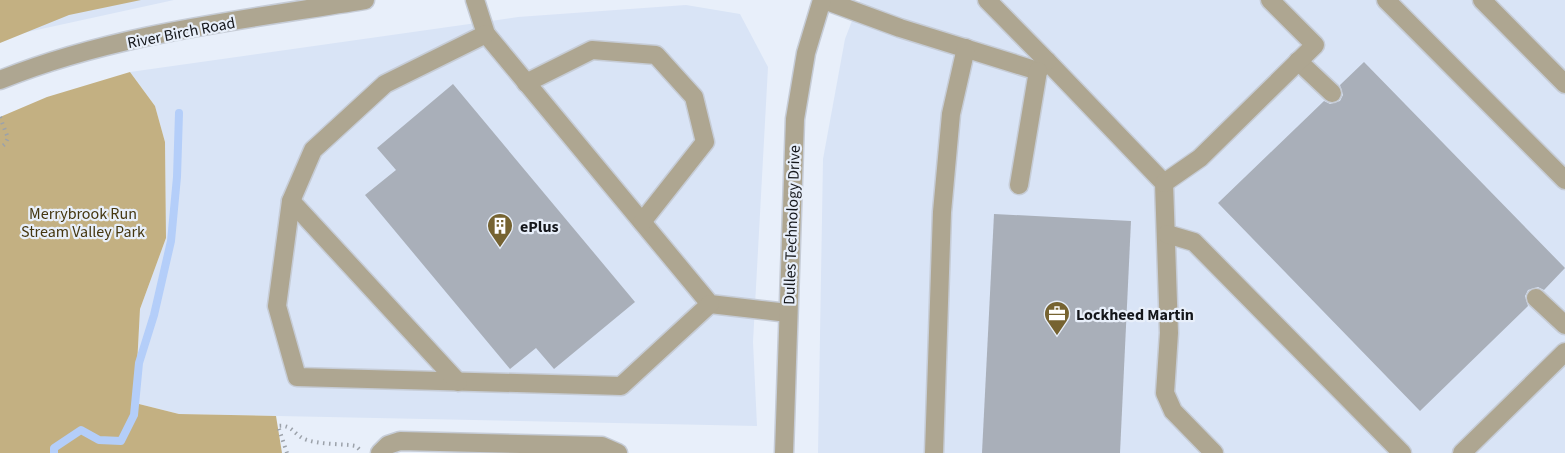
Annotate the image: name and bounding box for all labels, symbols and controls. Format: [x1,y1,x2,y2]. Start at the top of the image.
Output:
street label: River Birch Road [125,12,237,54]
street label: Dulles Technology Drive [778,145,806,305]
park label: Merrybrook Run Stream Valley Park [21,203,145,243]
building icon: ePlus [485,211,515,249]
place label: ePlus [520,216,559,238]
office icon: Lockheed Martin [1042,299,1072,337]
place label: Lockheed Martin [1076,304,1194,326]

